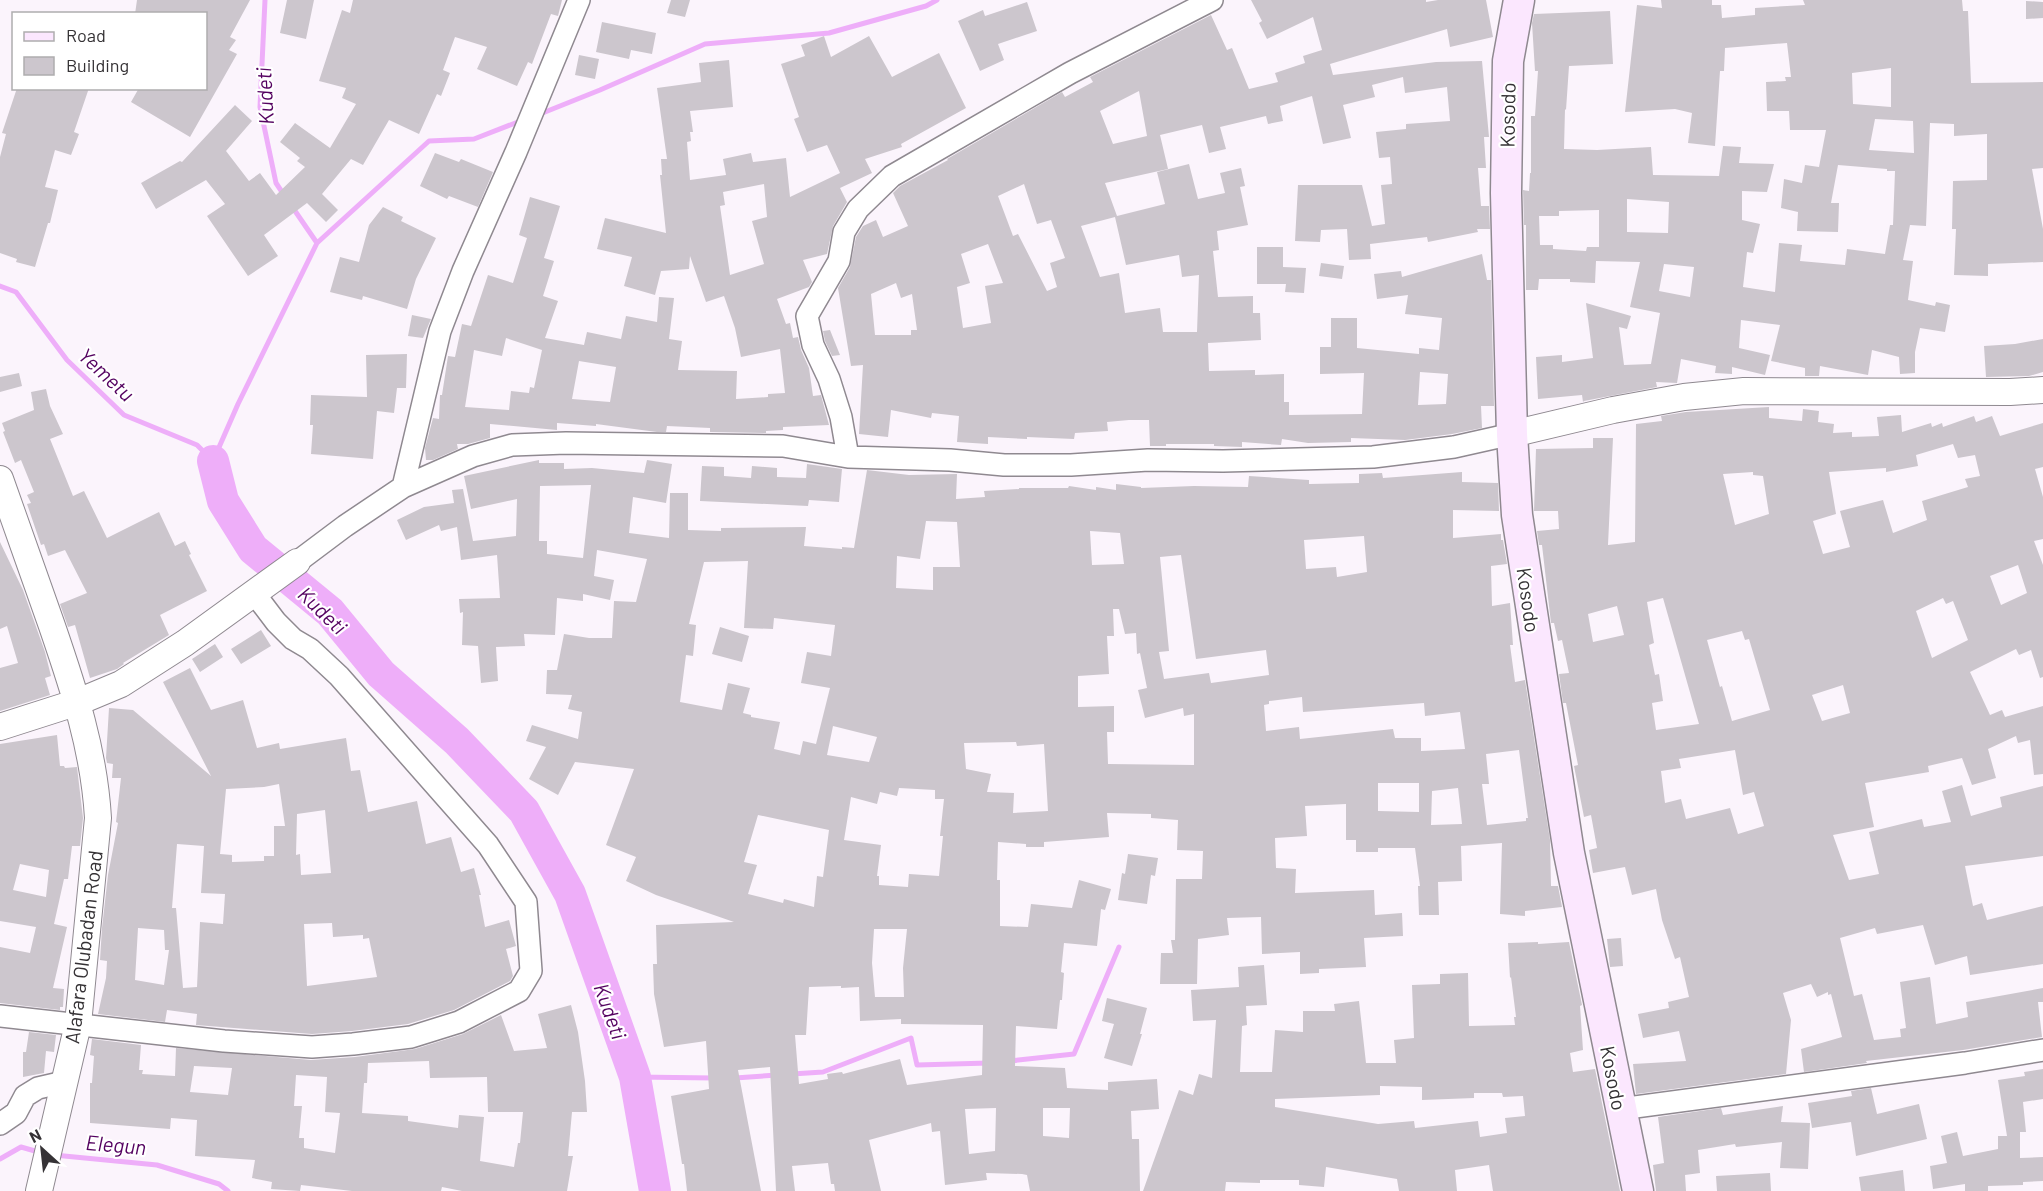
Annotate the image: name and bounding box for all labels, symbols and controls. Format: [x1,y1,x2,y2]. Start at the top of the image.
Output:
legend [12,12,207,90]
text: Road [66,24,106,46]
text: Building [66,54,129,76]
water label: Kudeti [250,66,278,126]
street label: Kosodo [1494,82,1520,148]
water label: Yemetu [74,342,140,406]
street label: Kosodo [1513,566,1545,634]
water label: Kudeti [294,581,353,640]
street label: Alafara Olubadan Road [59,849,107,1045]
water label: Kudeti [589,980,633,1043]
street label: Kosodo [1596,1044,1632,1112]
north arrow [12,1119,72,1179]
text: N [26,1124,44,1146]
water label: Elegun [85,1129,147,1159]

